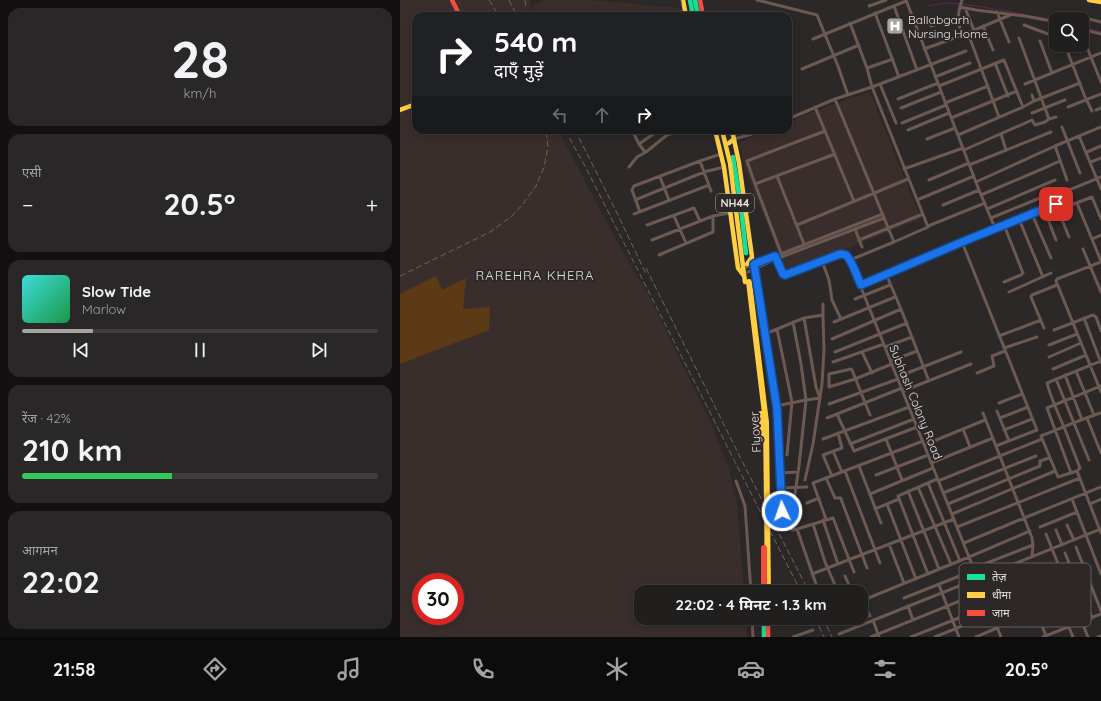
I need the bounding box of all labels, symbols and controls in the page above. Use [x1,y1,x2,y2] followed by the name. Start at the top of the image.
[908,12,988,41] place label: Ballabgarh Nursing Home
[1049,12,1089,52] map controls
[1049,12,1089,52] button: search
[885,16,905,36] hospital icon: Ballabgarh Nursing Home
[494,24,577,59] text: 540 m
[171,26,229,91] text: 28
[428,28,480,80] icon: right
[494,59,543,82] text: दाएँ मुड़ें
[184,85,216,101] text: km/h
[549,104,571,126] icon: left
[591,104,613,126] icon: ahead
[633,104,655,126] icon: right
[22,164,41,180] text: एसी
[164,185,236,223] text: 20.5°
[1039,187,1073,221] pin
[22,191,33,219] text: −
[366,191,378,219] text: +
[1045,193,1067,215] icon: arrive
[716,194,754,212] road number: NH44
[476,267,594,283] district label: RAREHRA KHERA
[82,282,151,301] text: Slow Tide
[82,301,126,317] text: Marlow
[70,339,92,361] icon: previous
[189,339,211,361] icon: pause
[308,339,330,361] icon: next
[886,342,946,462] street label: Subhash Colony Road
[22,410,71,426] text: रेंज · 42%
[746,411,764,453] street label: Flyover
[22,431,122,469] text: 210 km
[761,490,803,532] position arrow
[22,542,58,558] text: आगमन
[22,563,100,601] text: 22:02
[959,563,1091,627] legend
[992,570,1007,584] text: तेज़
[412,573,464,625] speed limit sign: 30
[992,588,1011,602] text: धीमा
[675,595,827,614] text: 22:02 · 4 मिनट · 1.3 km
[992,606,1010,620] text: जाम
[201,655,229,683] icon: directions
[335,655,363,683] icon: music
[469,655,497,683] icon: phone
[603,655,631,683] icon: climate
[737,655,765,683] icon: car
[871,655,899,683] icon: filters
[53,658,95,681] text: 21:58
[1005,658,1048,681] text: 20.5°

